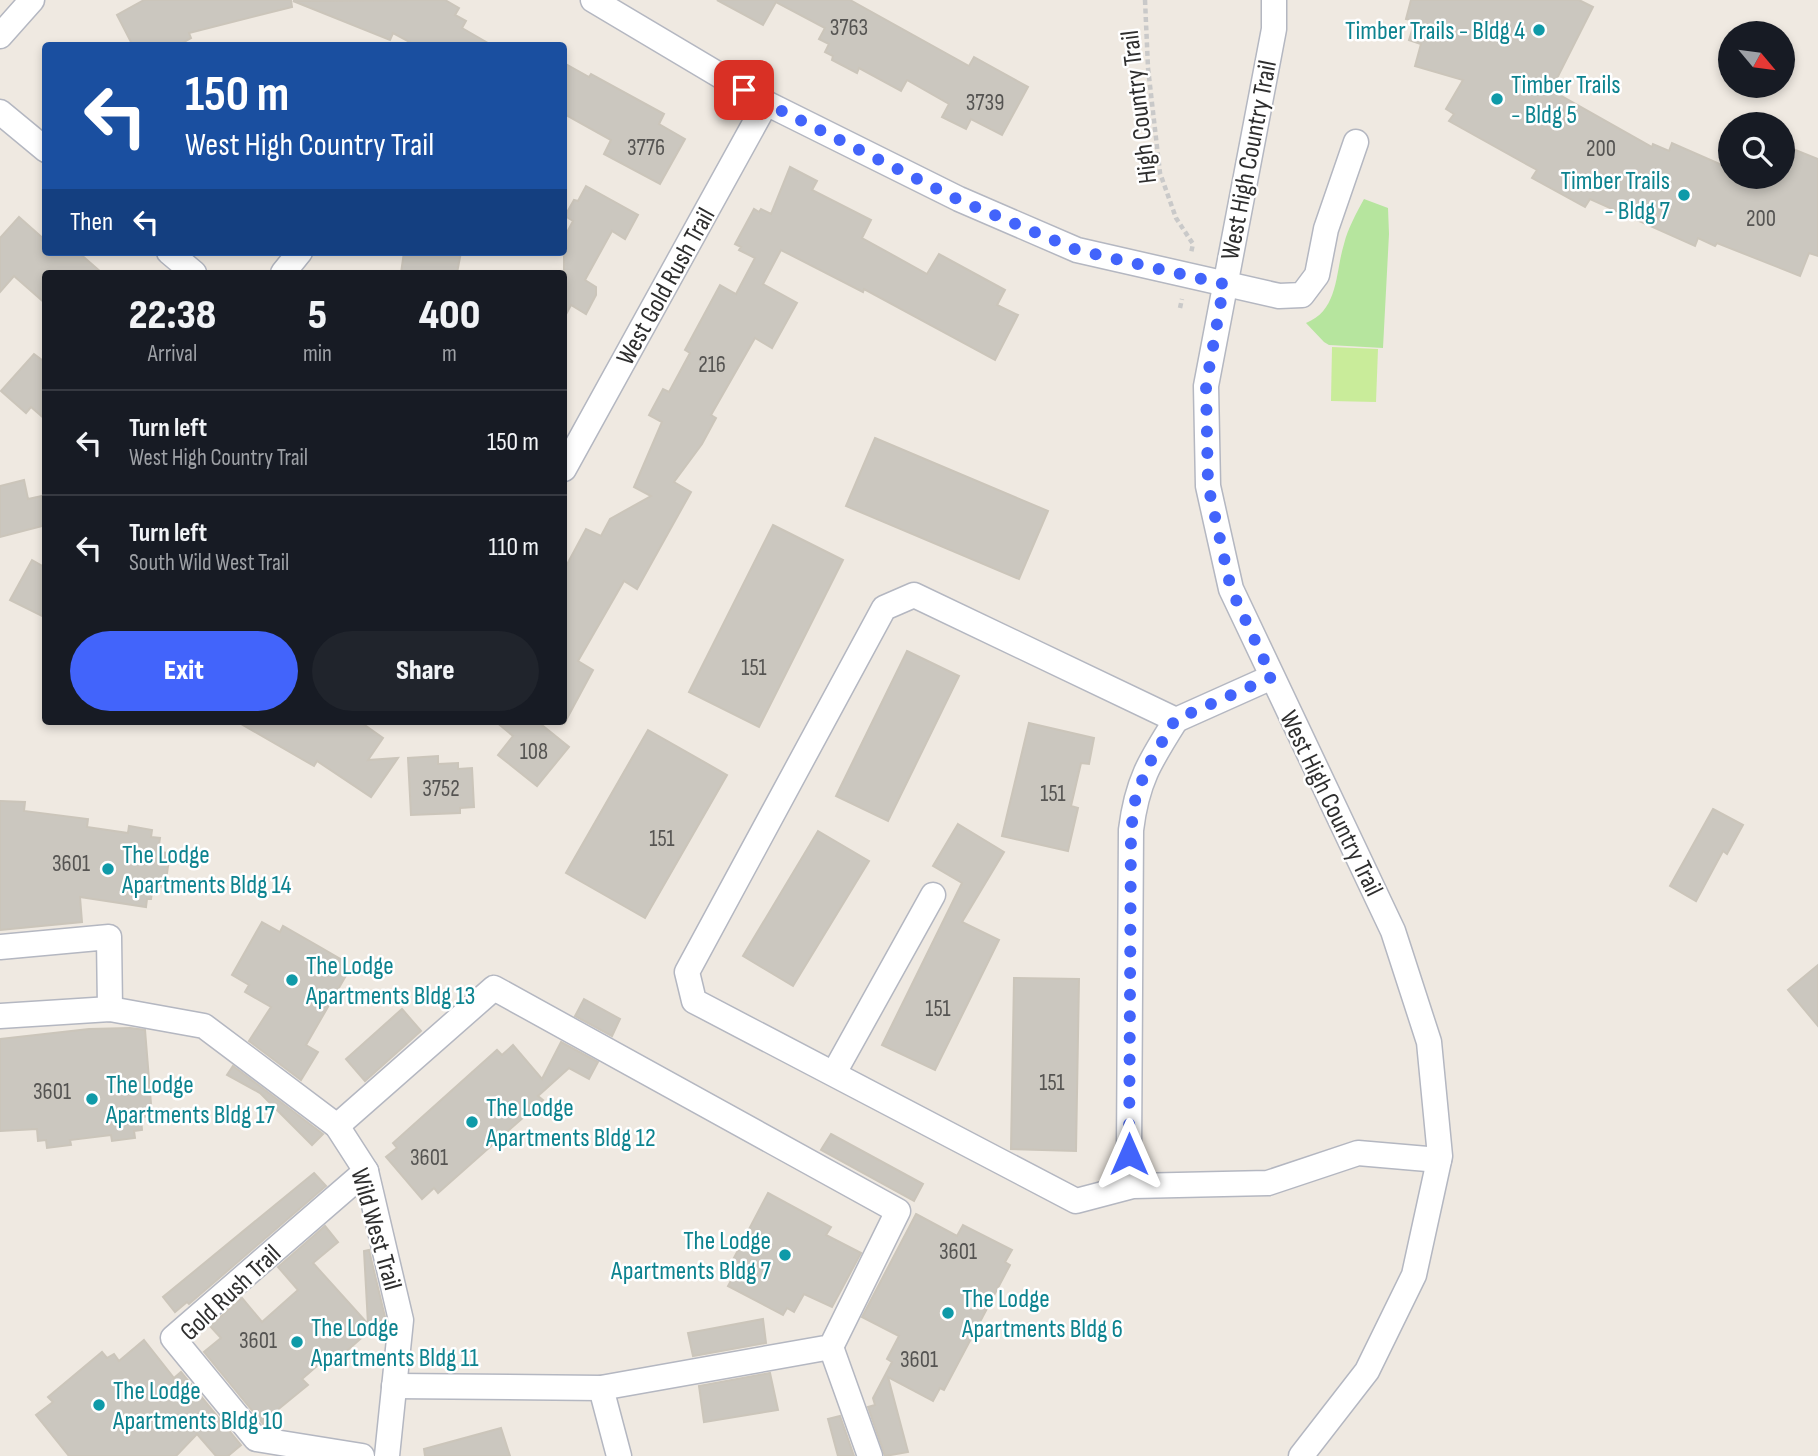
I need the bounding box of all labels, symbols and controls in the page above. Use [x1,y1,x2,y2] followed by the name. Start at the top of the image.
[830,14,868,42] house number: 3763
[1345,16,1525,47] place label: Timber Trails - Bldg 4
[1718,21,1796,98] north arrow
[1718,21,1795,189] map controls
[1531,22,1547,38] marker: Timber Trails - Bldg 4
[1115,28,1164,185] street label: High Country Trail
[1215,58,1284,263] street label: West High Country Trail
[714,60,774,120] pin
[185,66,289,125] text: 150 m
[70,70,161,161] icon: left
[1511,70,1621,131] place label: Timber Trails - Bldg 5
[725,71,763,109] icon: arrive
[966,89,1004,117] house number: 3739
[1489,91,1505,107] marker: Timber Trails - Bldg 5
[1718,112,1795,189] button: search
[185,126,434,165] text: West High Country Trail
[627,134,665,162] house number: 3776
[1586,135,1616,163] house number: 200
[1560,166,1671,227] place label: Timber Trails - Bldg 7
[1676,187,1692,203] marker: Timber Trails - Bldg 7
[127,203,165,241] icon: left
[610,203,722,371] street label: West Gold Rush Trail
[1746,205,1776,233] house number: 200
[70,207,113,238] text: Then
[129,290,216,341] text: 22:38
[308,290,327,341] text: 5
[419,290,480,341] text: 400
[148,340,197,368] text: Arrival
[303,340,332,368] text: min
[442,340,457,368] text: m
[698,351,726,379] house number: 216
[129,413,207,444] text: Turn left
[70,424,108,462] icon: left
[487,427,539,458] text: 150 m
[129,444,308,472] text: West High Country Trail
[129,518,207,549] text: Turn left
[70,529,108,567] icon: left
[488,532,539,563] text: 110 m
[129,549,289,577] text: South Wild West Trail
[70,631,298,711] button: Exit
[312,631,539,711] button: Share
[741,654,767,682] house number: 151
[1272,706,1389,901] street label: West High Country Trail
[520,738,548,766] house number: 108
[422,775,460,803] house number: 3752
[1040,780,1066,808] house number: 151
[649,825,675,853] house number: 151
[121,840,292,901] place label: The Lodge Apartments Bldg 14
[52,850,90,878] house number: 3601
[100,861,116,877] marker: The Lodge Apartments Bldg 14
[305,951,476,1012] place label: The Lodge Apartments Bldg 13
[284,972,300,988] marker: The Lodge Apartments Bldg 13
[925,995,951,1023] house number: 151
[1039,1069,1065,1097] house number: 151
[105,1070,276,1131] place label: The Lodge Apartments Bldg 17
[33,1078,71,1106] house number: 3601
[84,1091,100,1107] marker: The Lodge Apartments Bldg 17
[485,1093,656,1154] place label: The Lodge Apartments Bldg 12
[464,1114,480,1130] marker: The Lodge Apartments Bldg 12
[1092,1117,1166,1191] position arrow
[410,1144,448,1172] house number: 3601
[343,1165,408,1294] street label: Wild West Trail
[610,1226,772,1287] place label: The Lodge Apartments Bldg 7
[939,1238,977,1266] house number: 3601
[174,1239,288,1348] street label: Gold Rush Trail
[777,1247,793,1263] marker: The Lodge Apartments Bldg 7
[961,1284,1123,1345] place label: The Lodge Apartments Bldg 6
[940,1305,956,1321] marker: The Lodge Apartments Bldg 6
[310,1313,479,1374] place label: The Lodge Apartments Bldg 11
[239,1327,277,1355] house number: 3601
[289,1334,305,1350] marker: The Lodge Apartments Bldg 11
[900,1346,938,1374] house number: 3601
[112,1376,283,1437] place label: The Lodge Apartments Bldg 10
[91,1397,107,1413] marker: The Lodge Apartments Bldg 10

